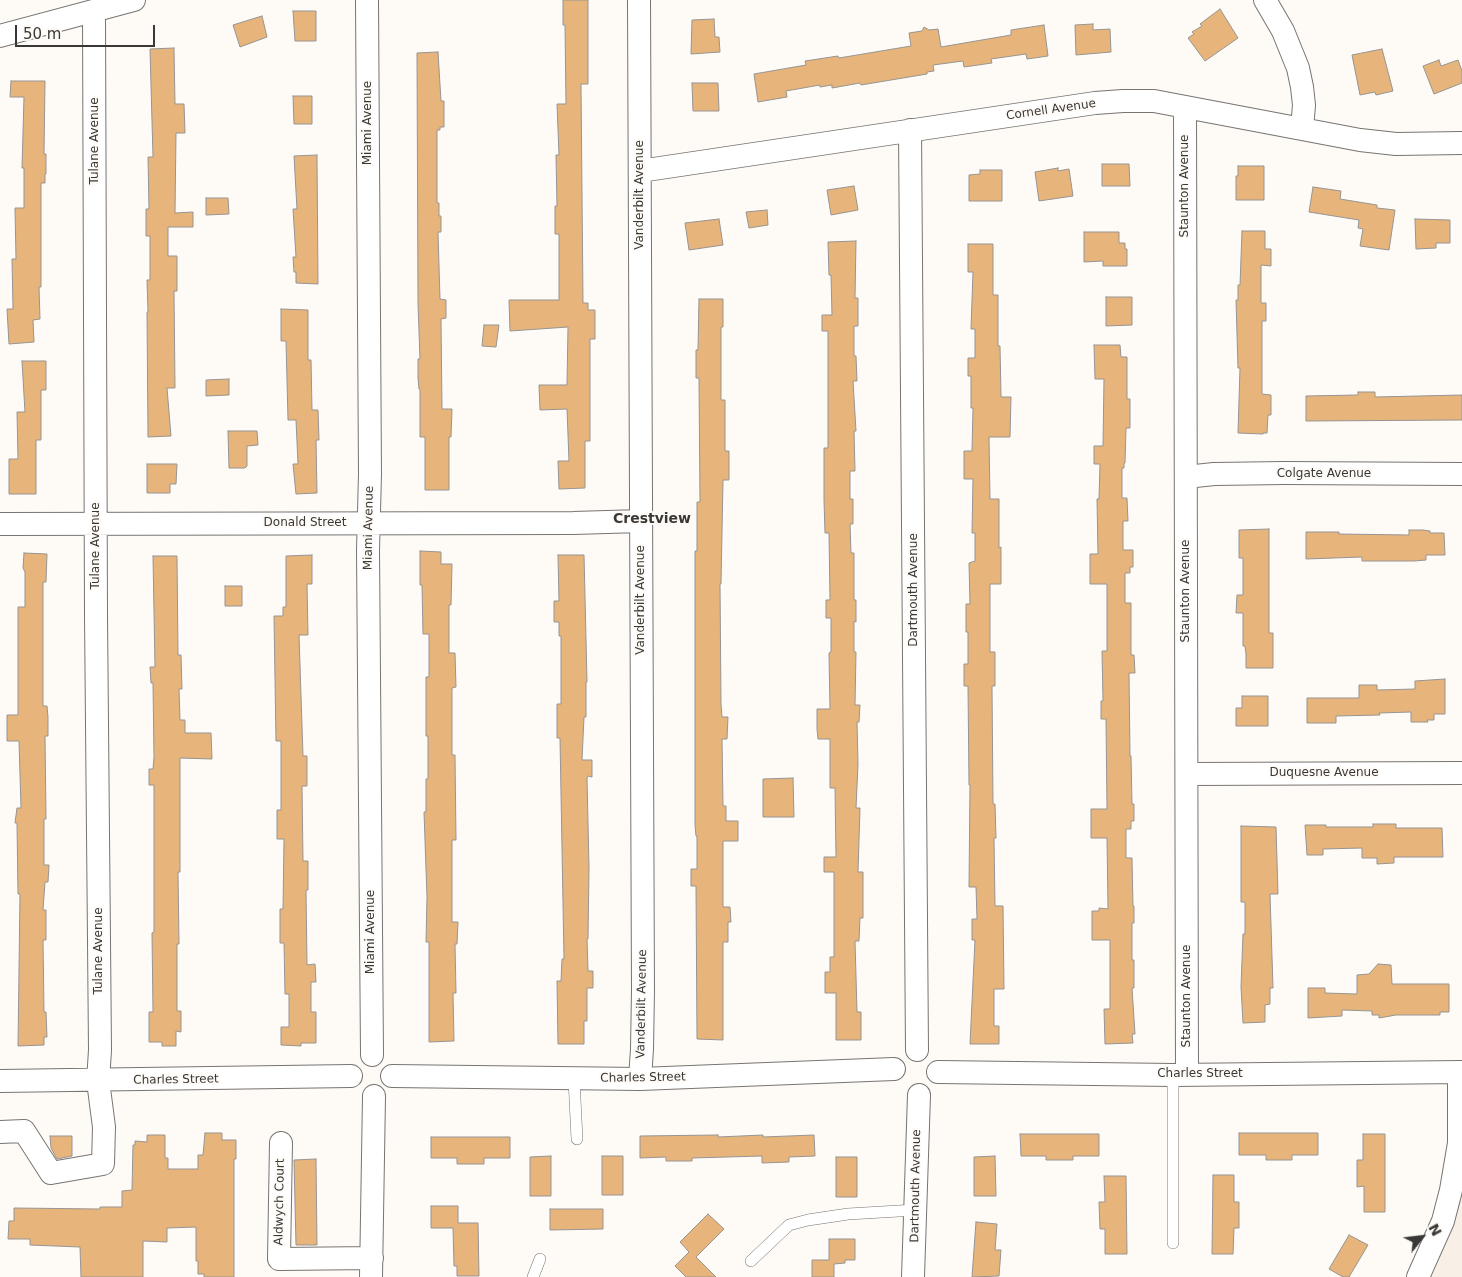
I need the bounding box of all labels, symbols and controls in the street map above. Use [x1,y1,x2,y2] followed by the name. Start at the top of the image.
[18,15,158,47] scale bar
[23,25,61,43] text: 50 m
[361,81,375,165] street label: Miami Avenue
[88,97,102,185] street label: Tulane Avenue
[1005,97,1097,123] street label: Cornell Avenue
[1178,135,1192,237] street label: Staunton Avenue
[633,140,647,250] street label: Vanderbilt Avenue
[1277,467,1371,481] street label: Colgate Avenue
[361,486,377,570] street label: Miami Avenue
[89,502,103,590] street label: Tulane Avenue
[613,511,691,527] district label: Crestview
[264,516,346,530] street label: Donald Street
[907,533,921,647] street label: Dartmouth Avenue
[1179,540,1193,642] street label: Staunton Avenue
[634,545,648,655] street label: Vanderbilt Avenue
[1269,766,1379,780] street label: Duquesne Avenue
[364,890,378,974] street label: Miami Avenue
[92,907,106,995] street label: Tulane Avenue
[1180,945,1194,1047] street label: Staunton Avenue
[634,949,650,1059] street label: Vanderbilt Avenue
[1157,1067,1243,1081] street label: Charles Street
[600,1070,686,1086] street label: Charles Street
[133,1072,219,1088] street label: Charles Street
[908,1129,924,1243] street label: Dartmouth Avenue
[272,1158,288,1246] street label: Aldwych Court
[1397,1212,1447,1262] north arrow
[1425,1221,1445,1239] text: N

